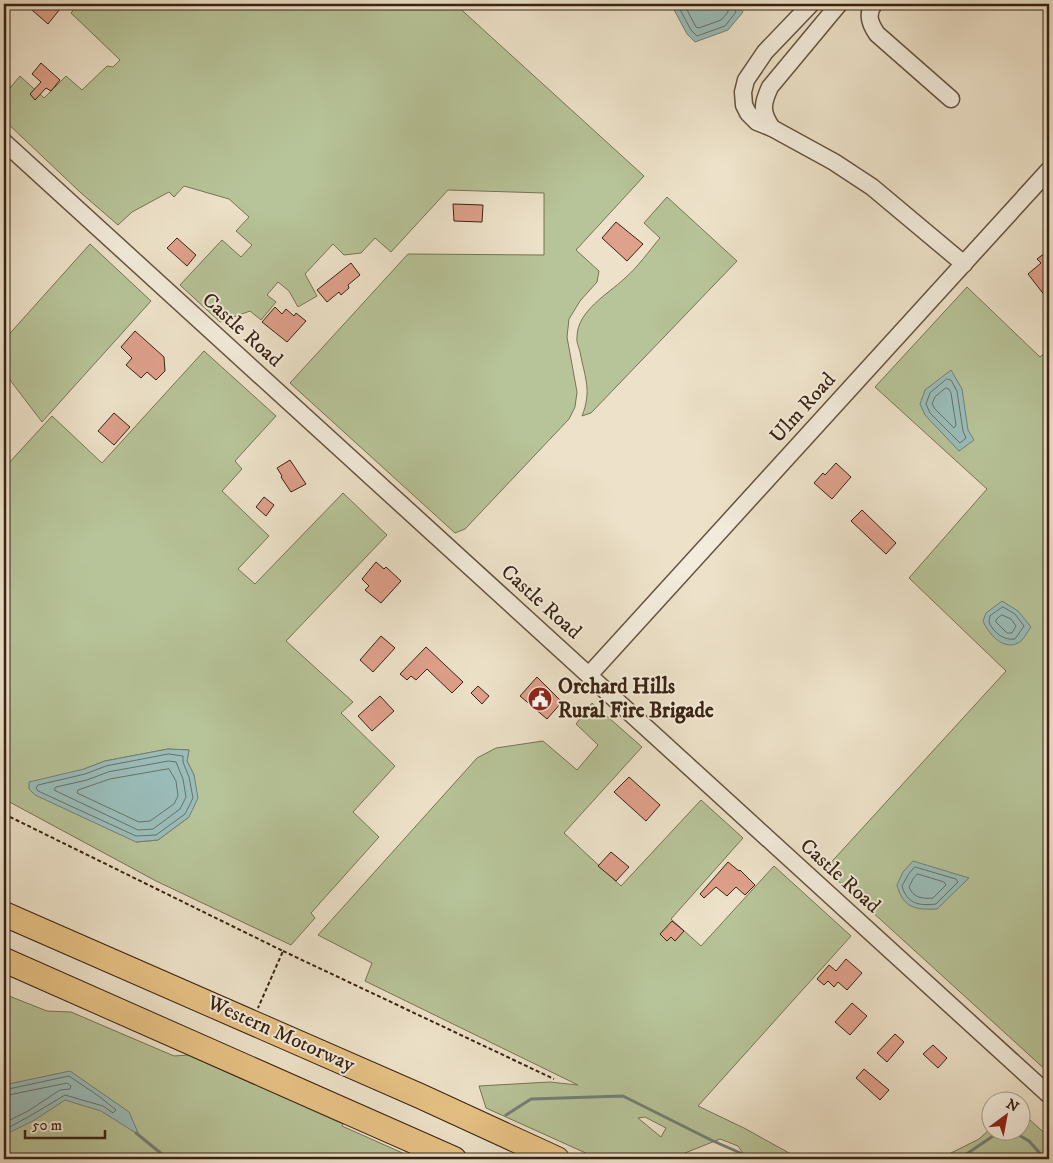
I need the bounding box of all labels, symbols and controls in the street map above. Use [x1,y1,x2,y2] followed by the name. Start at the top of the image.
[196,287,288,373] street label: Castle Road
[764,367,842,449] street label: Ulm Road
[495,559,587,645] street label: Castle Road
[558,674,714,724] place label: Orchard Hills Rural Fire Brigade
[527,686,553,712] public building icon: Orchard Hills Rural Fire Brigade
[794,833,886,919] street label: Castle Road
[202,989,360,1079] street label: Western Motorway
[980,1090,1030,1140] north arrow
[1003,1095,1022,1117] text: N
[25,1108,105,1140] scale bar
[32,1116,62,1135] text: 50 m

